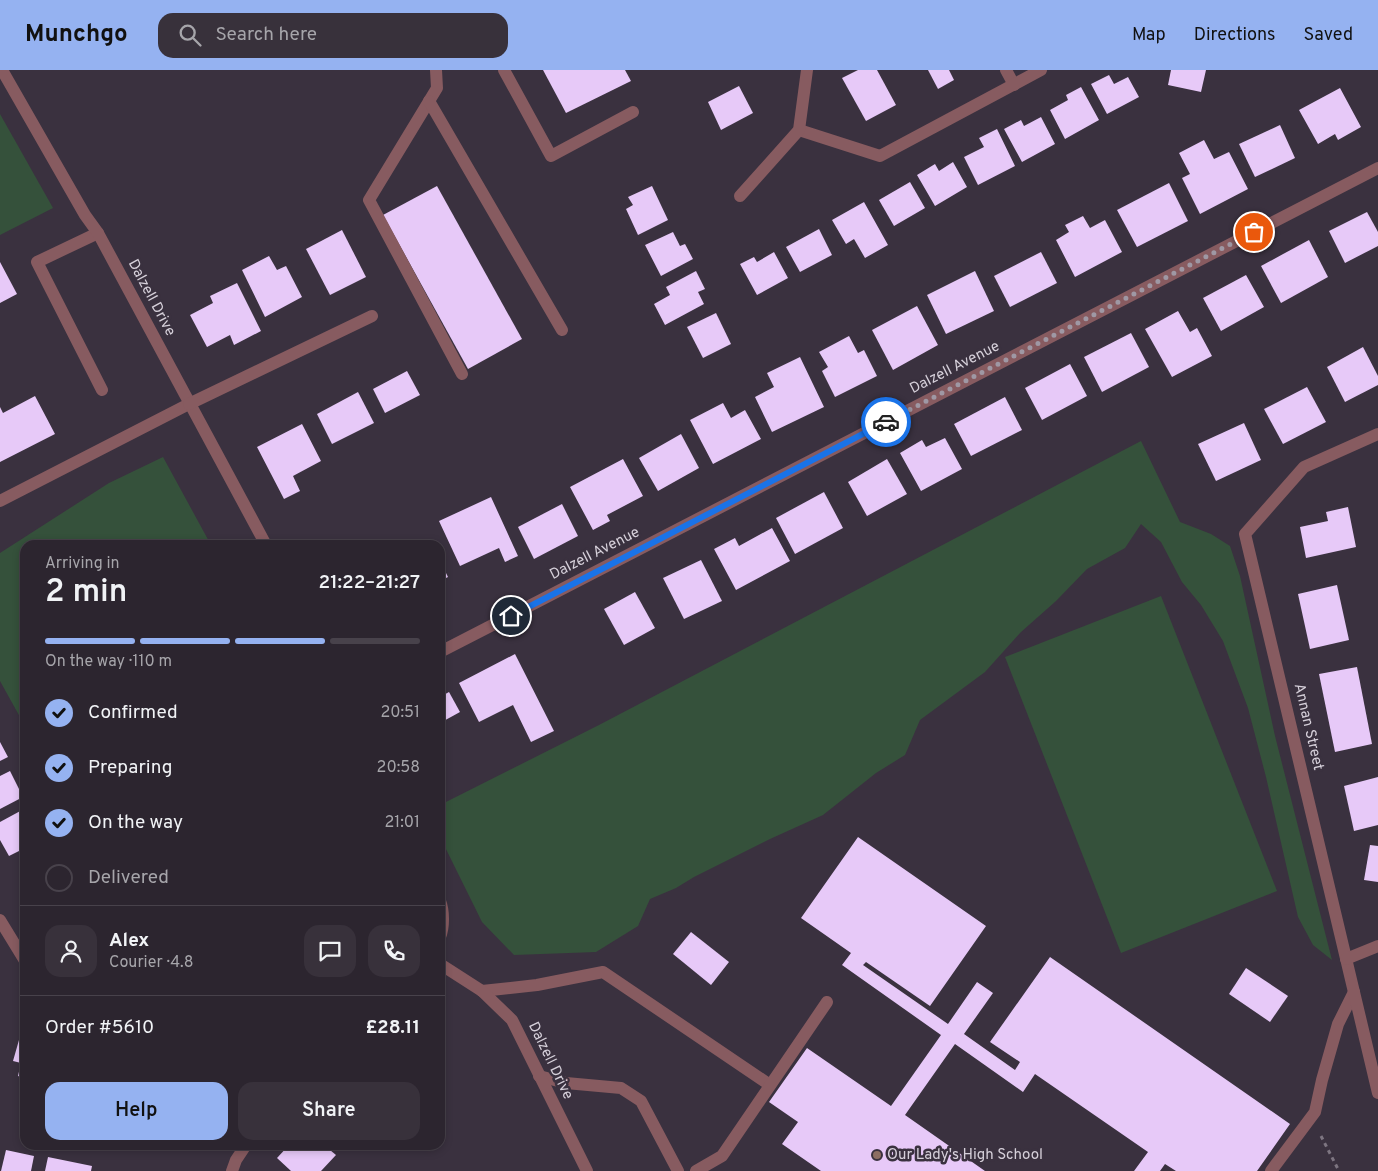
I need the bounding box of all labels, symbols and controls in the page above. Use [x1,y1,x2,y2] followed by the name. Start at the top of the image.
[158,13,508,58] search box
[25,20,128,50] text: Munchgo
[176,21,204,49] icon: search
[216,23,317,47] text: Search here
[1132,24,1166,47] text: Map
[1194,24,1276,47] text: Directions
[1304,24,1353,47] text: Saved
[1233,211,1275,253] pin
[1240,218,1268,246] icon: bag
[123,256,179,340] street label: Dalzell Drive
[907,337,1003,399] street label: Dalzell Avenue
[861,397,911,447] courier
[872,408,900,436] icon: car
[547,523,643,585] street label: Dalzell Avenue
[45,554,120,574] text: Arriving in
[319,571,420,595] text: 21:22–21:27
[45,573,127,613] text: 2 min
[490,595,532,637] pin
[497,602,525,630] icon: home
[45,652,172,672] text: On the way · 110 m
[1289,682,1327,772] street label: Annan Street
[45,699,73,727] icon: check
[88,701,178,725] text: Confirmed
[380,703,420,723] text: 20:51
[45,754,73,782] icon: check
[88,756,172,780] text: Preparing
[377,758,420,778] text: 20:58
[45,809,73,837] icon: check
[88,811,183,835] text: On the way
[384,813,420,833] text: 21:01
[88,866,169,890] text: Delivered
[45,925,97,977] button: person
[304,925,356,977] button: chat
[368,925,420,977] button: phone
[109,929,149,953] text: Alex
[109,953,193,973] text: Courier · 4.8
[45,1016,154,1040] text: Order #5610
[366,1016,420,1040] text: £28.11
[523,1019,577,1103] street label: Dalzell Drive
[45,1082,228,1140] button: Help
[238,1082,420,1140] button: Share
[887,1146,1043,1165] place label: Our Lady's High School
[871,1149,883,1161] marker: Our Lady's High School

